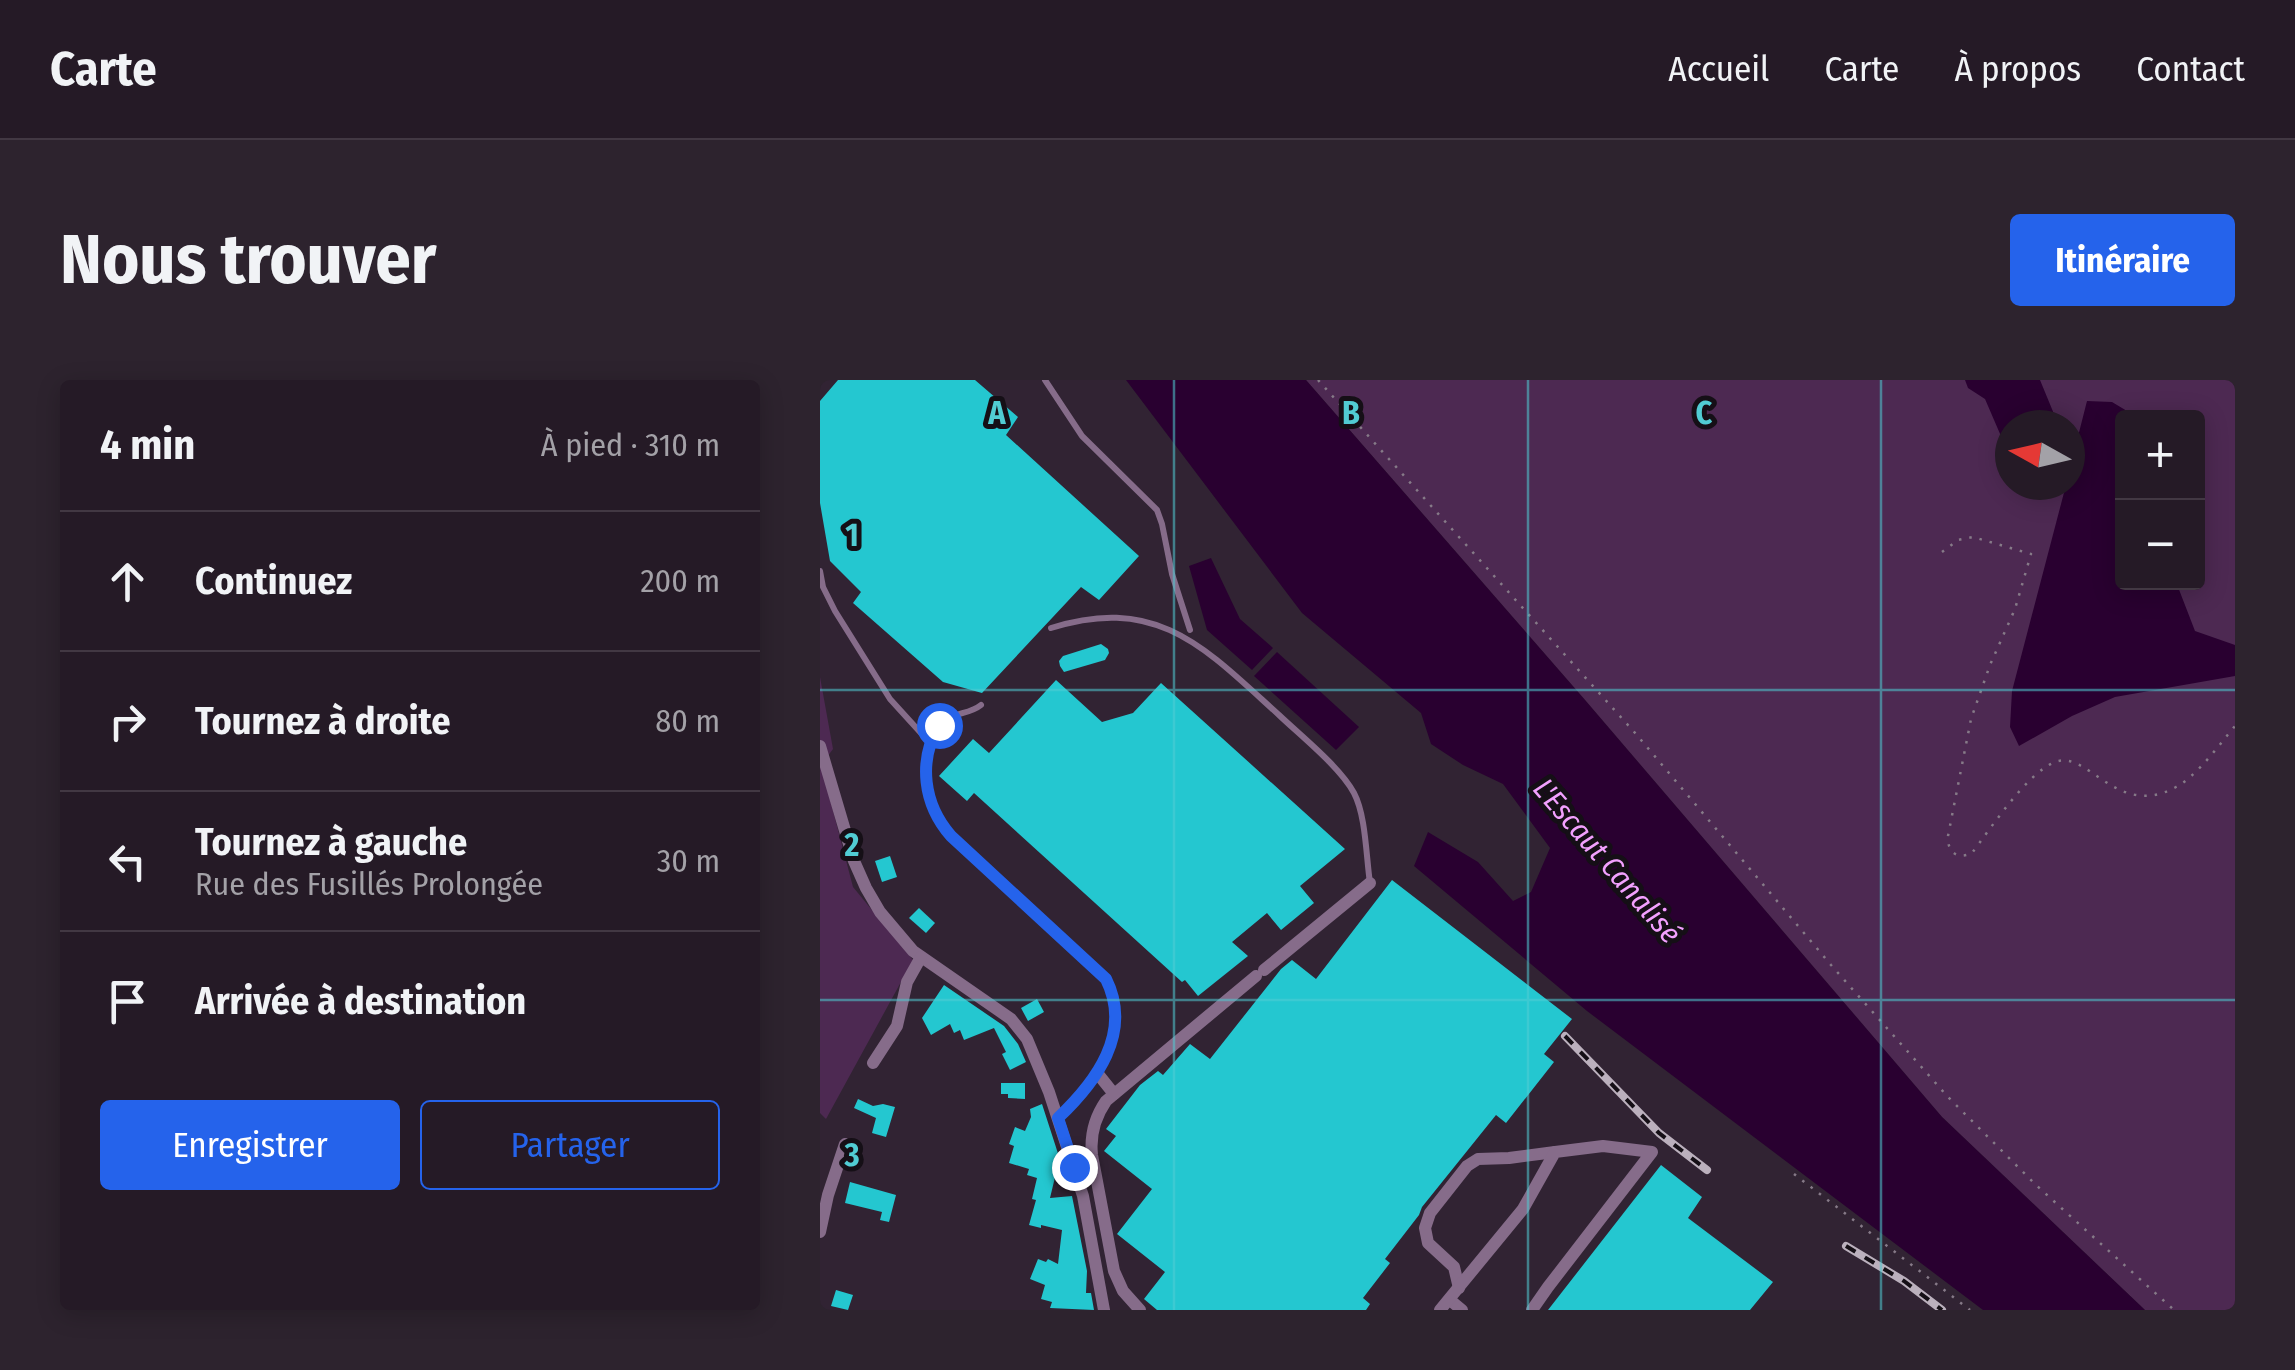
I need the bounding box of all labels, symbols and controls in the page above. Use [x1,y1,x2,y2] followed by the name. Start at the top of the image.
[50,40,156,98] text: Carte
[1668,48,1769,90] text: Accueil
[1824,48,1899,90] text: Carte
[1954,48,2081,90] text: À propos
[2136,48,2245,90] text: Contact
[2010,214,2235,306] button: Itinéraire
[60,218,436,302] text: Nous trouver
[987,394,1006,432] text: A
[1342,394,1360,432] text: B
[1696,394,1713,432] text: C
[1995,410,2085,500] north arrow
[2115,410,2205,590] map controls
[2115,410,2205,500] button: +
[100,420,195,470] text: 4 min
[541,426,720,464] text: À pied · 310 m
[2115,500,2205,590] button: −
[845,516,859,554] text: 1
[100,554,155,609] icon: ahead
[195,558,352,604] text: Continuez
[640,562,720,600] text: 200 m
[100,694,155,749] icon: right
[195,698,451,744] text: Tournez à droite
[655,702,720,740] text: 80 m
[917,703,963,749] route start
[1526,771,1688,951] water label: L'Escaut Canalisé
[195,819,467,865] text: Tournez à gauche
[844,826,860,864] text: 2
[100,834,155,889] icon: left
[657,842,720,880] text: 30 m
[195,865,543,903] text: Rue des Fusillés Prolongée
[100,974,155,1029] icon: arrive
[195,978,526,1024] text: Arrivée à destination
[100,1100,400,1190] button: Enregistrer
[420,1100,720,1190] button: Partager
[843,1136,860,1174] text: 3
[1052,1145,1098,1191] route end

